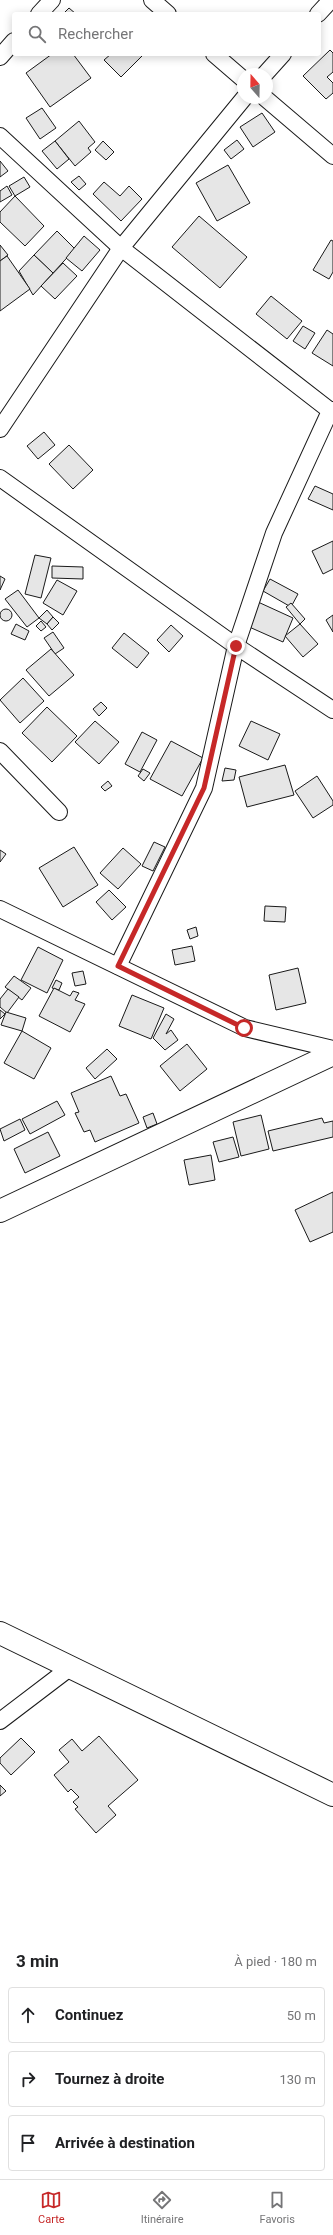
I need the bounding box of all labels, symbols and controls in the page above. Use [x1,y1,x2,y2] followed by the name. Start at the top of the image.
[12,12,321,56] search box
[26,23,48,45] icon: search
[58,25,133,43] text: Rechercher
[237,68,273,104] north arrow
[227,637,245,655] route end
[235,1019,253,1037] route start
[16,1951,59,1971] text: 3 min
[234,1954,317,1969] text: À pied · 180 m
[17,2004,39,2026] icon: ahead
[55,2006,123,2024] text: Continuez
[287,2008,316,2023] text: 50 m
[17,2068,39,2090] icon: right
[55,2070,164,2088] text: Tournez à droite
[279,2072,316,2087] text: 130 m
[17,2132,39,2154] icon: arrive
[55,2134,195,2152] text: Arrivée à destination
[38,2189,65,2226] tab: Carte
[141,2189,183,2226] tab: Itinéraire
[260,2189,295,2226] tab: Favoris

